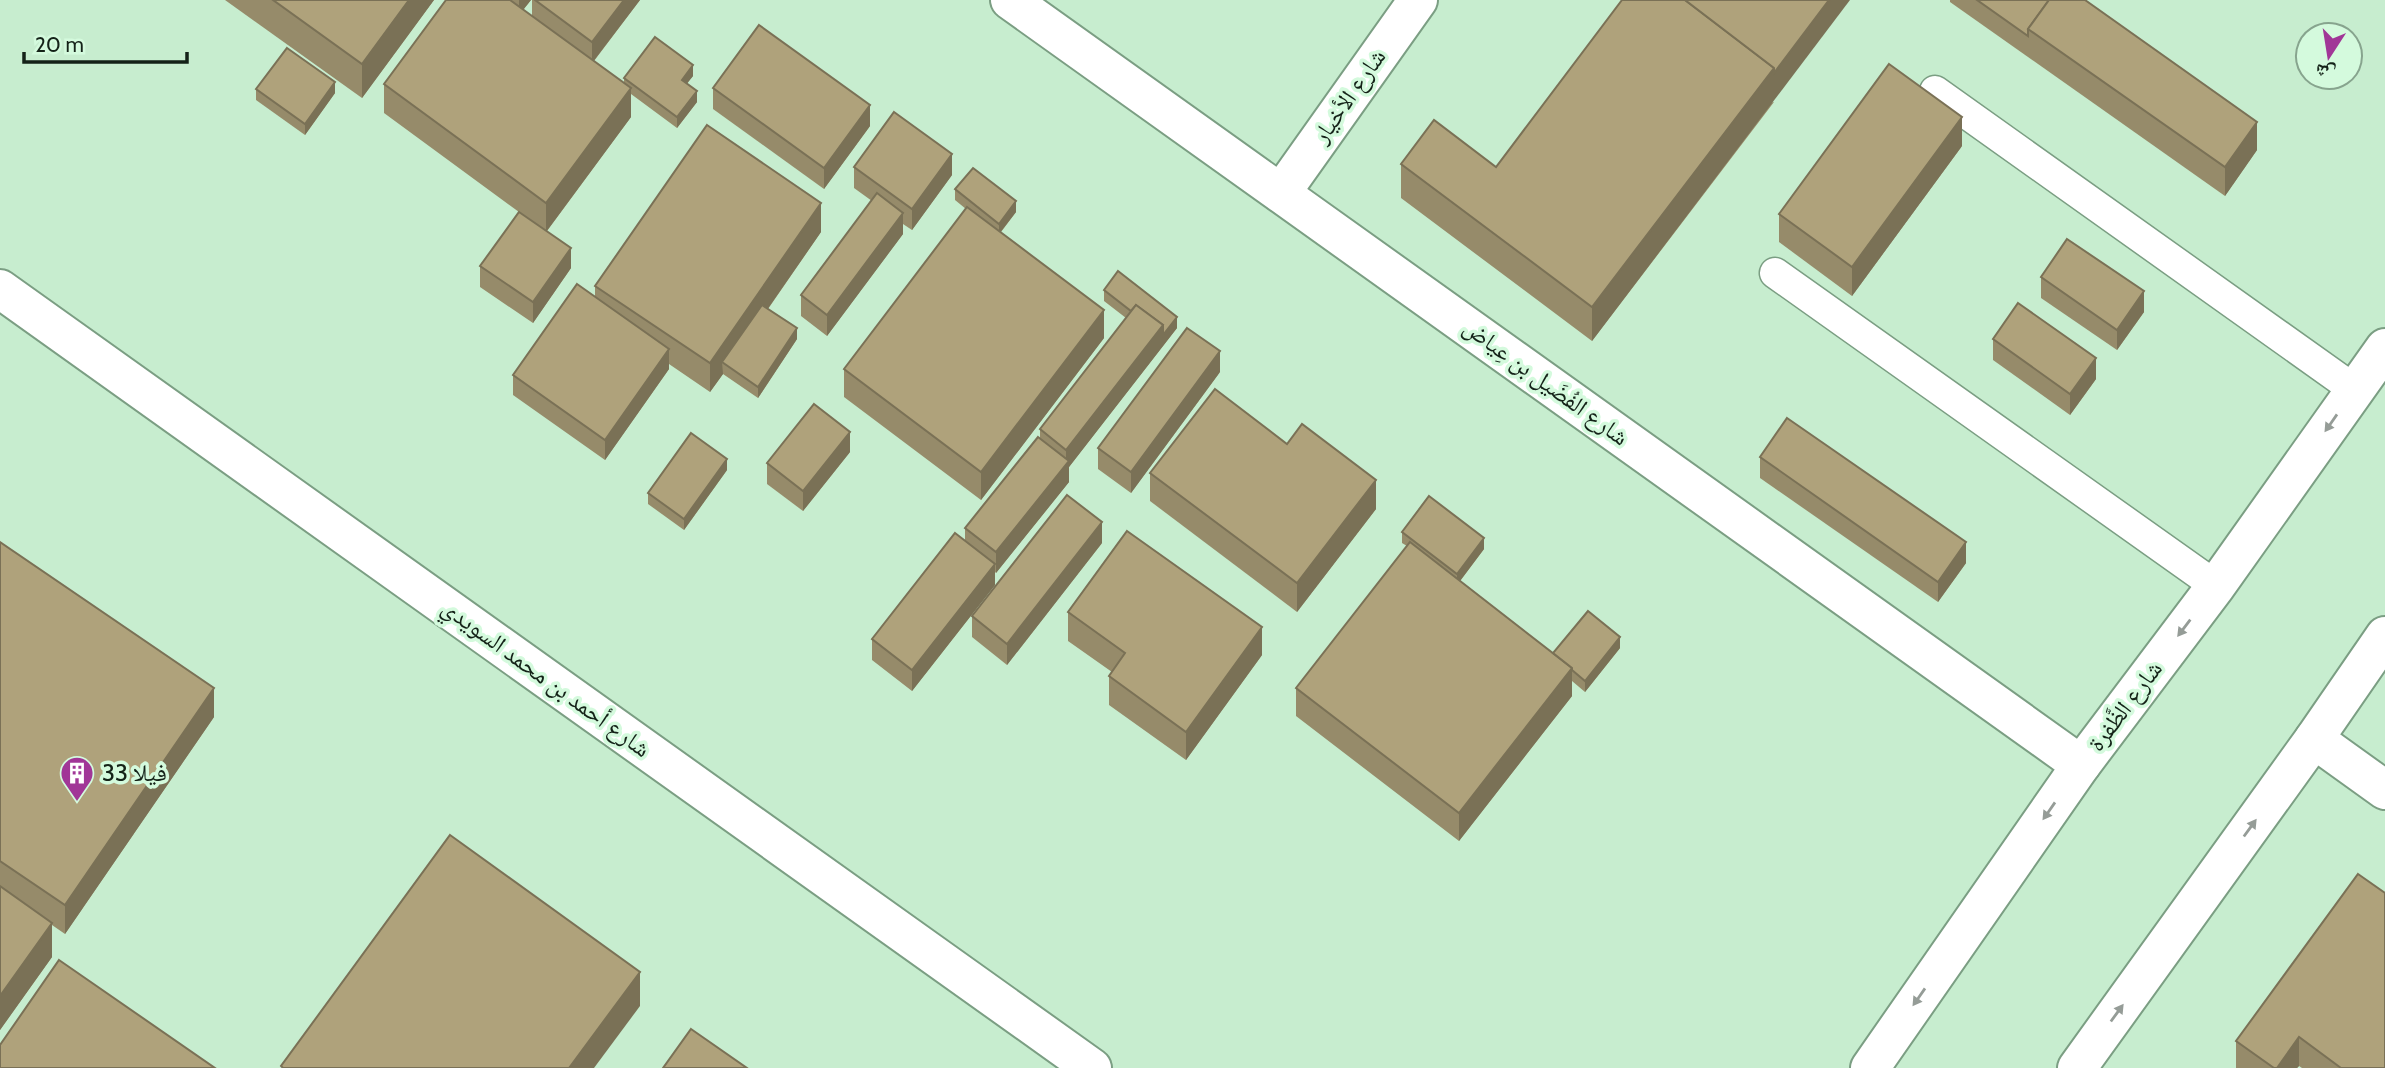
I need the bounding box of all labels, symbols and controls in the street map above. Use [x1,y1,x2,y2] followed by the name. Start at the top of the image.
[24,21,187,65] scale bar
[2294,21,2364,91] north arrow
[35,32,84,57] text: 20 m
[1305,43,1392,150] street label: شارع الأخيار
[2313,59,2338,85] text: ش
[1457,312,1635,452] street label: شارع الفُضَيل بن عِياض
[2325,414,2339,432] one-way arrow
[433,592,656,767] street label: شارع أحمد بن محمد السويدي
[2178,619,2192,637] one-way arrow
[2081,655,2169,757] street label: شارع الظَّفرة
[58,754,96,803] building icon: فيلا 33
[102,758,167,787] place label: فيلا 33
[2042,802,2056,820] one-way arrow
[2243,819,2257,837] one-way arrow
[1912,988,1926,1006] one-way arrow
[2110,1004,2124,1022] one-way arrow

